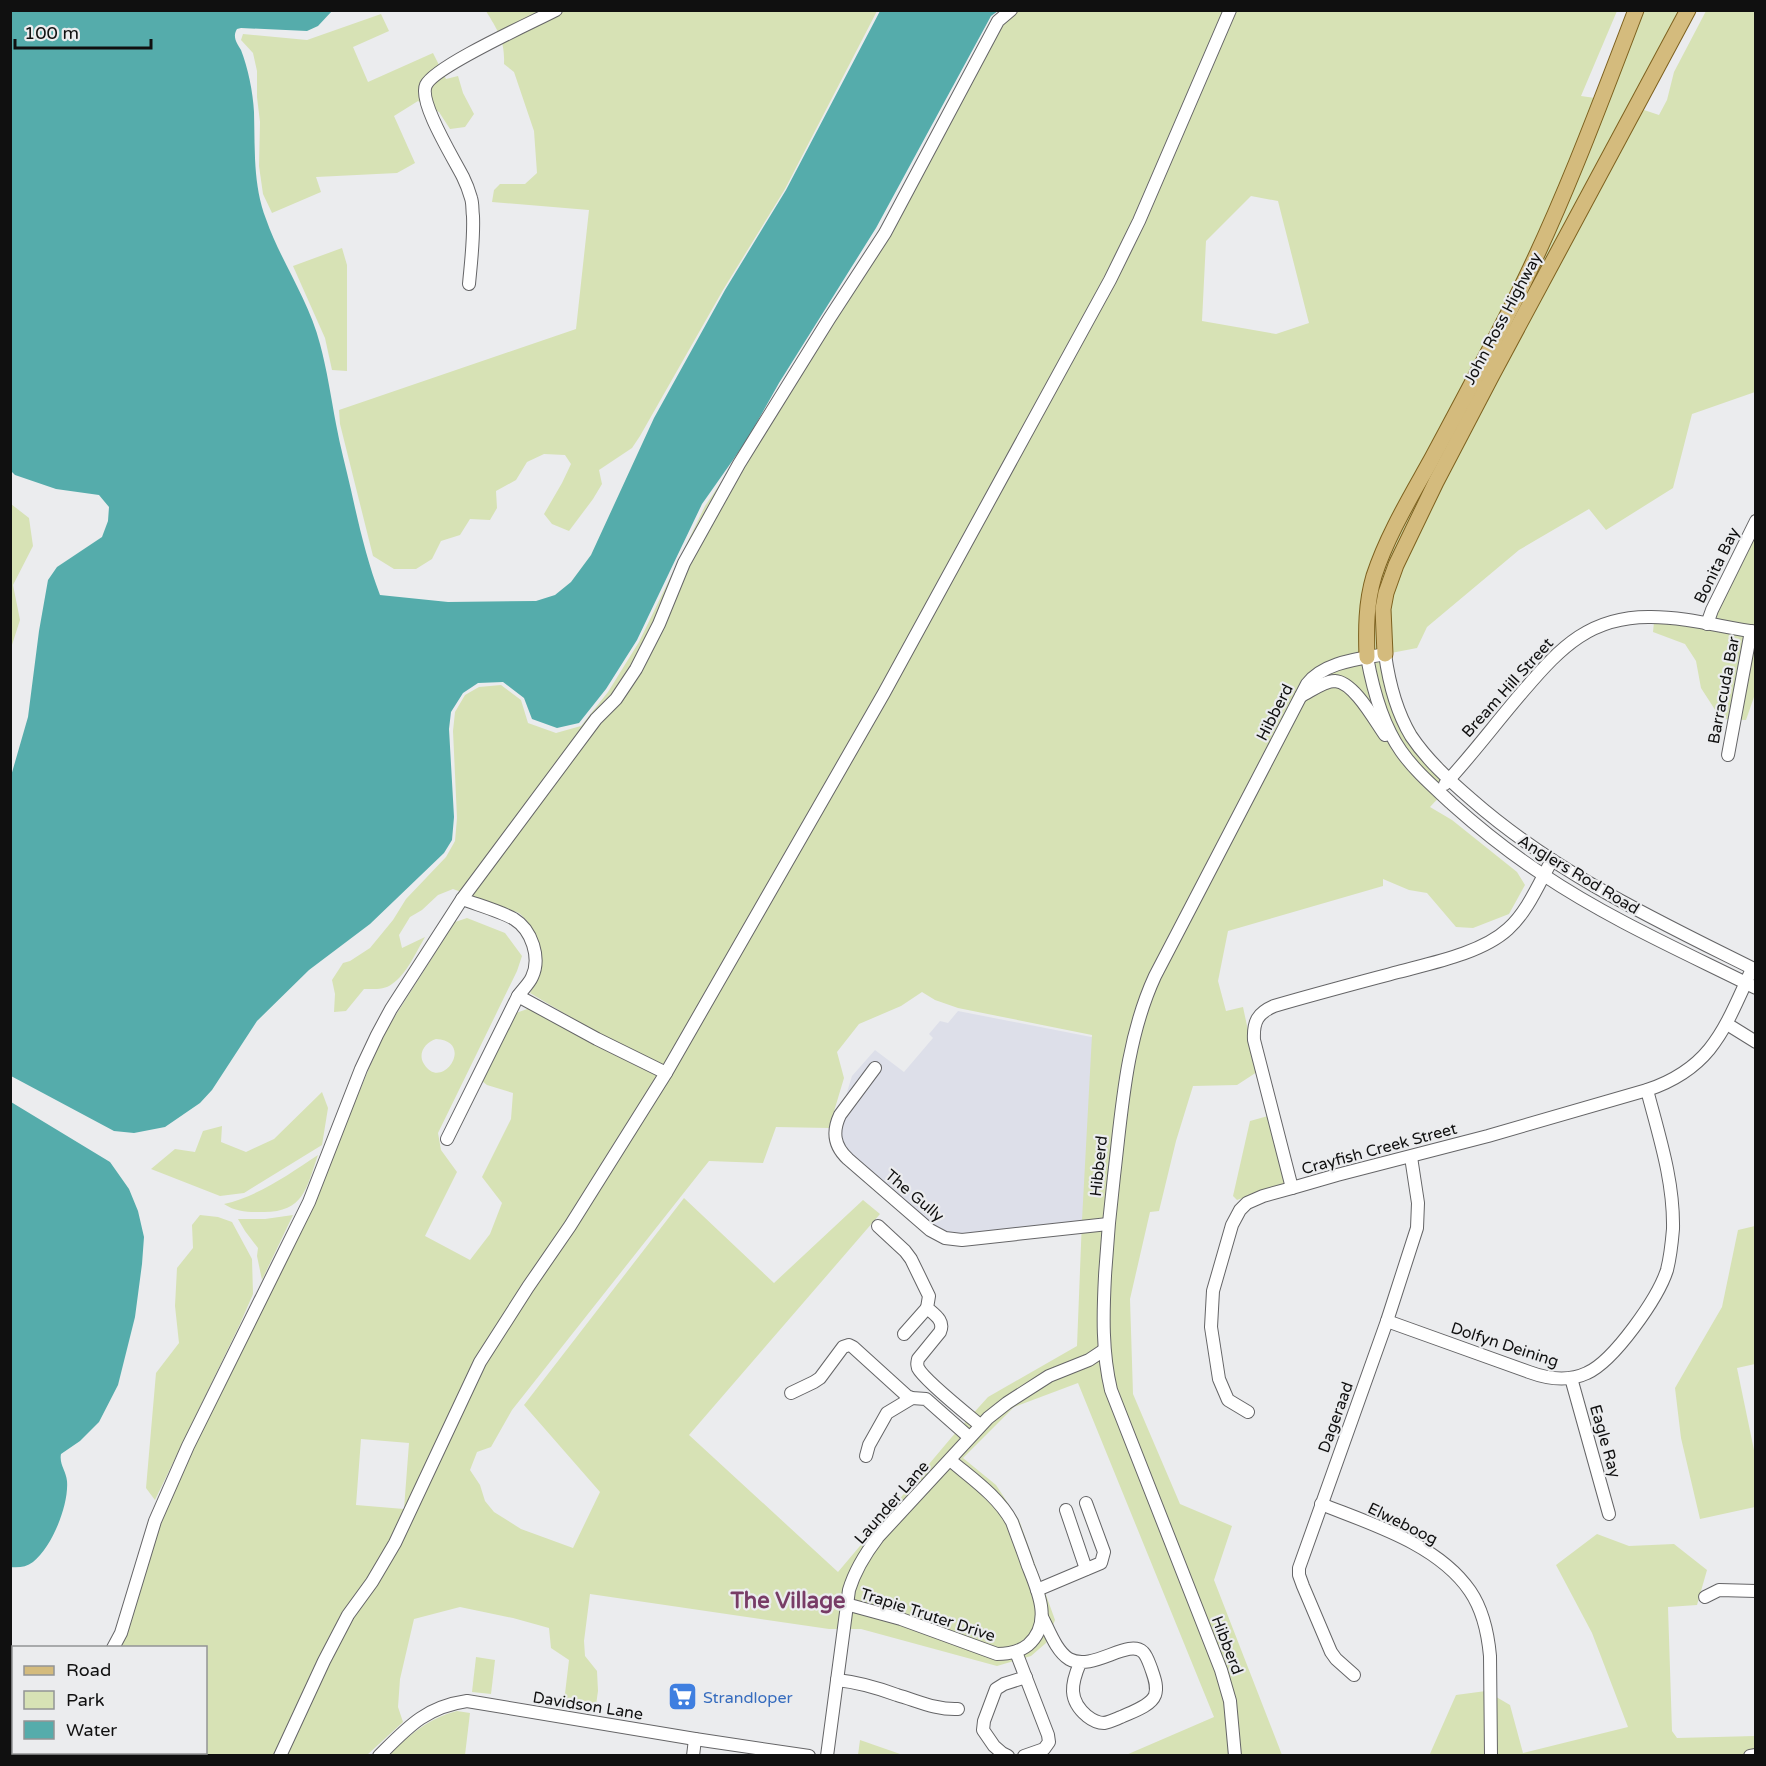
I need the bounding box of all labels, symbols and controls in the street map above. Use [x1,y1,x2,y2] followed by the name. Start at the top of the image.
[15,12,152,50] scale bar
[24,22,79,44] text: 100 m
[1460,248,1546,388] street label: John Ross Highway
[1690,524,1744,607] street label: Bonita Bay
[1458,634,1558,742] street label: Bream Hill Street
[1704,634,1744,746] street label: Barracuda Bar
[1252,681,1298,744] street label: Hibberd
[1514,831,1643,919] street label: Anglers Rod Road
[1299,1119,1459,1179] street label: Crayfish Creek Street
[1086,1135,1112,1198] street label: Hibberd
[881,1165,948,1227] street label: The Gully
[1448,1318,1561,1372] street label: Dolfyn Deining
[1314,1379,1358,1456] street label: Dageraad
[1585,1402,1625,1481] street label: Eagle Ray
[850,1457,933,1548] street label: Launder Lane
[1364,1498,1441,1549] street label: Elweboog
[858,1584,998,1646] street label: Trapie Truter Drive
[729,1588,846,1614] district label: The Village
[1207,1613,1247,1677] street label: Hibberd
[12,1646,207,1754] legend
[66,1659,111,1681] text: Road
[666,1681,698,1713] supermarket icon: Strandloper
[531,1687,645,1725] street label: Davidson Lane
[703,1688,793,1708] place label: Strandloper
[66,1689,105,1711] text: Park
[66,1719,117,1741] text: Water

